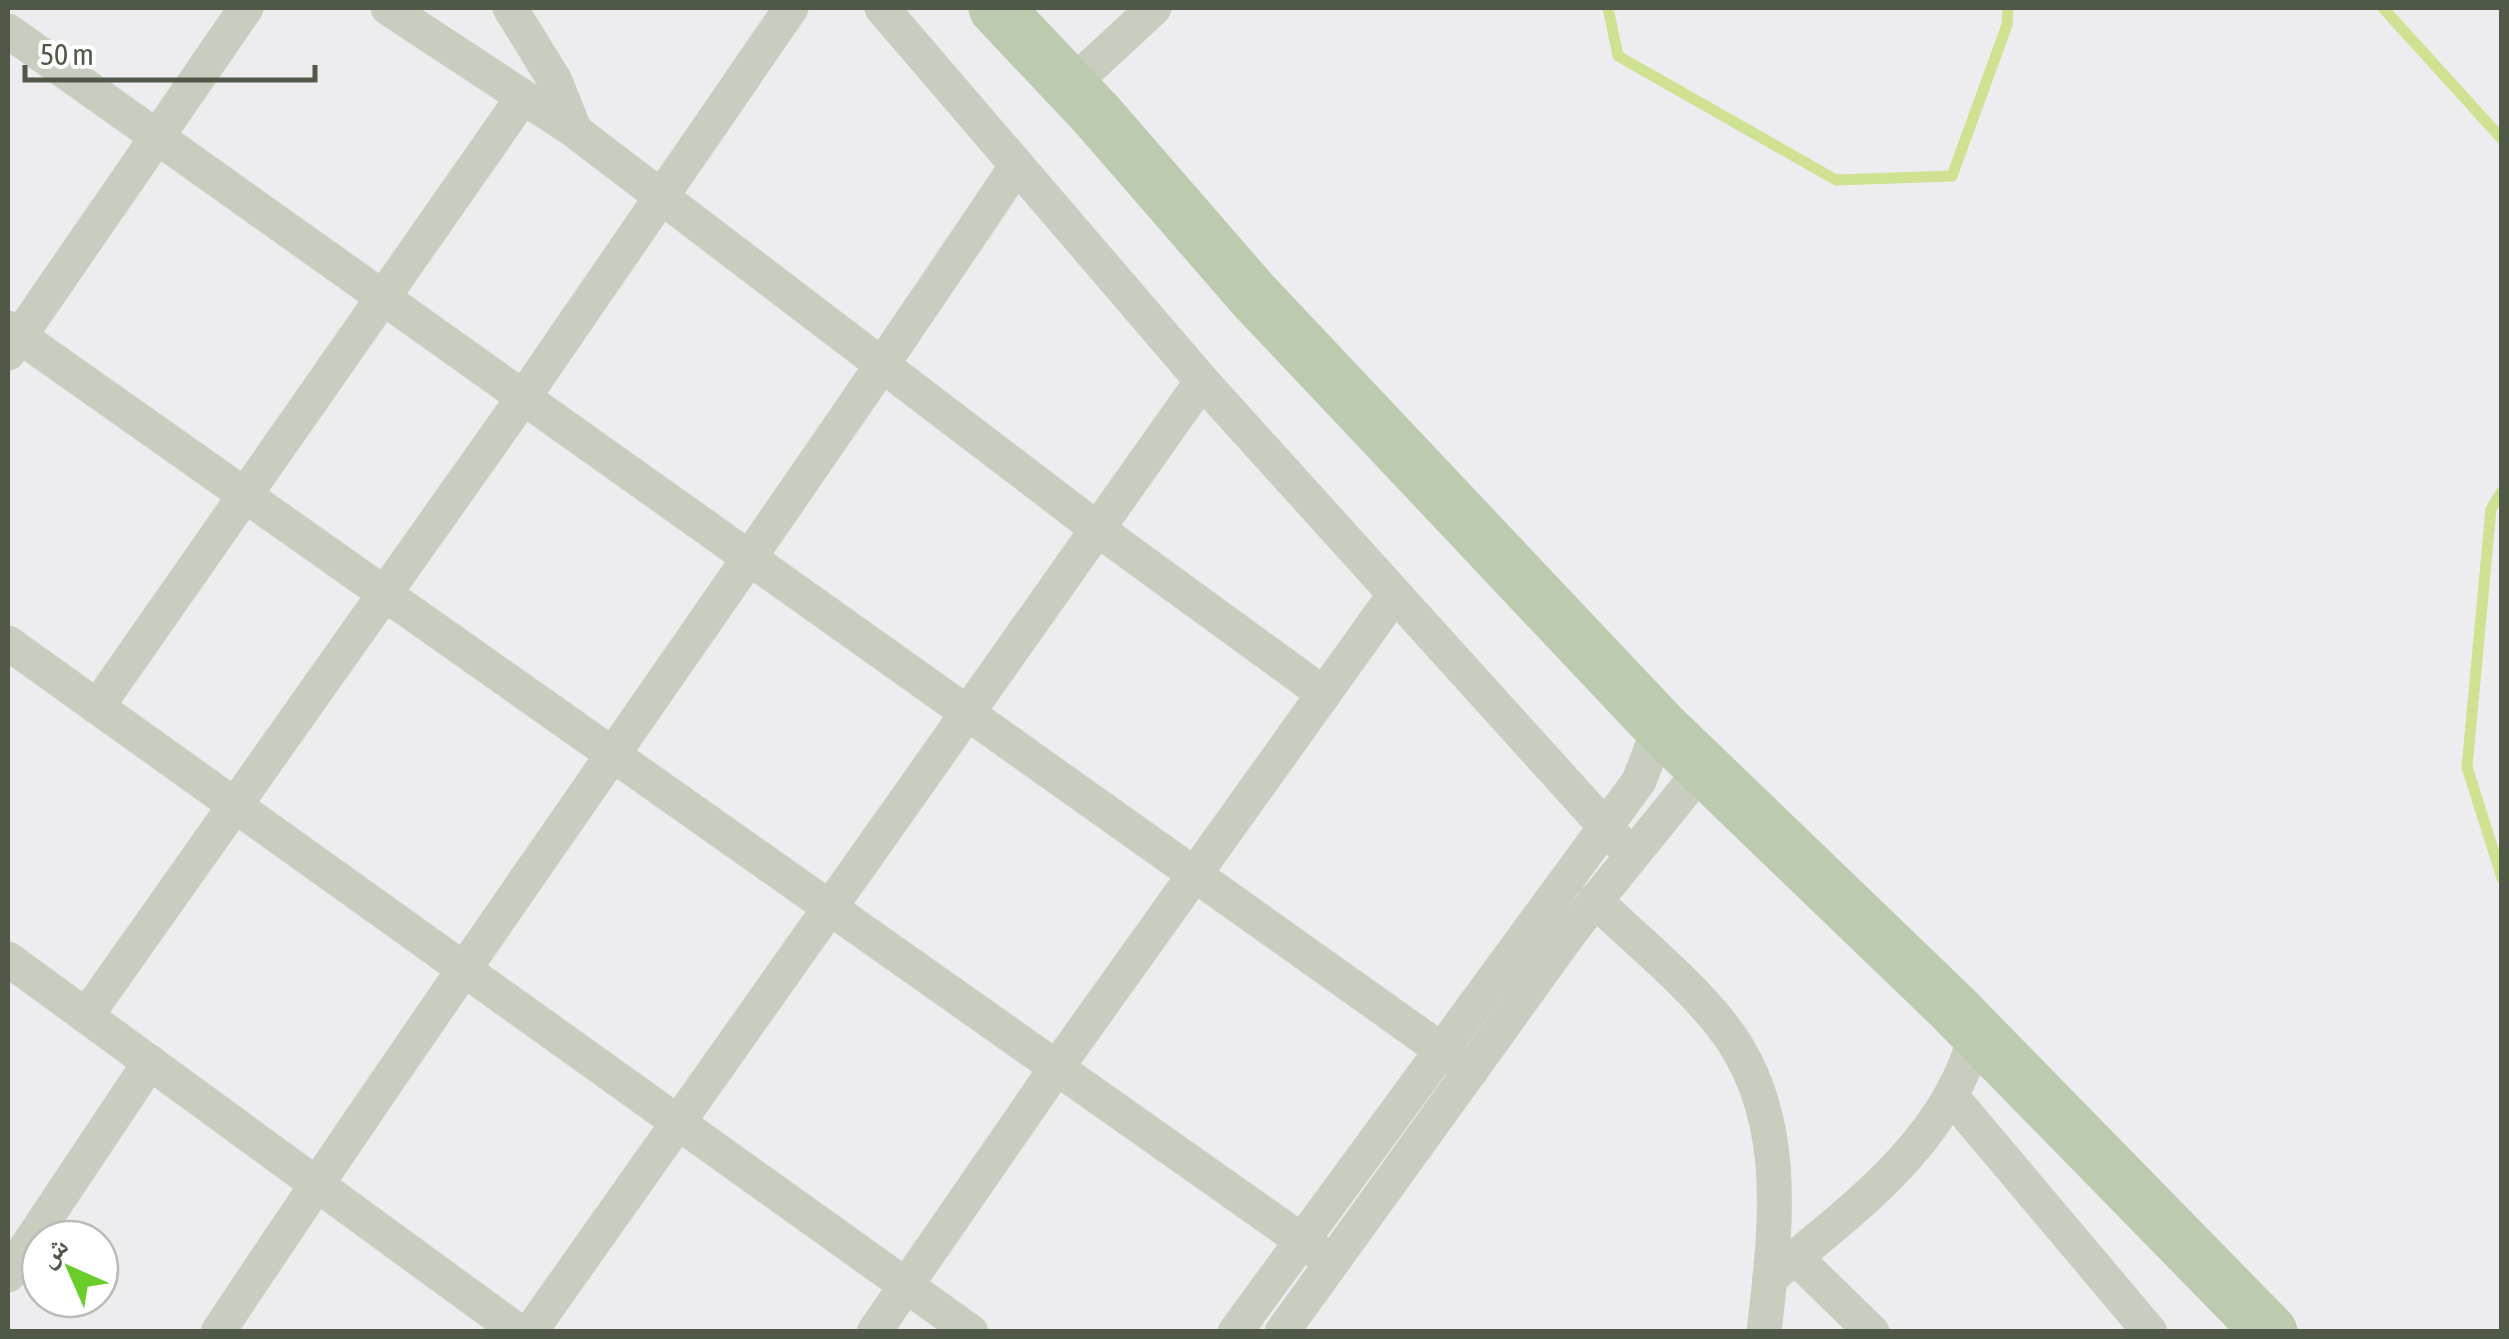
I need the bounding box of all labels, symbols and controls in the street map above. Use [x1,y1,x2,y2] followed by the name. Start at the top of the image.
[25,20,315,82] scale bar
[40,37,94,71] text: 50 m
[20,1219,120,1319] north arrow
[31,1230,75,1274] text: ش

